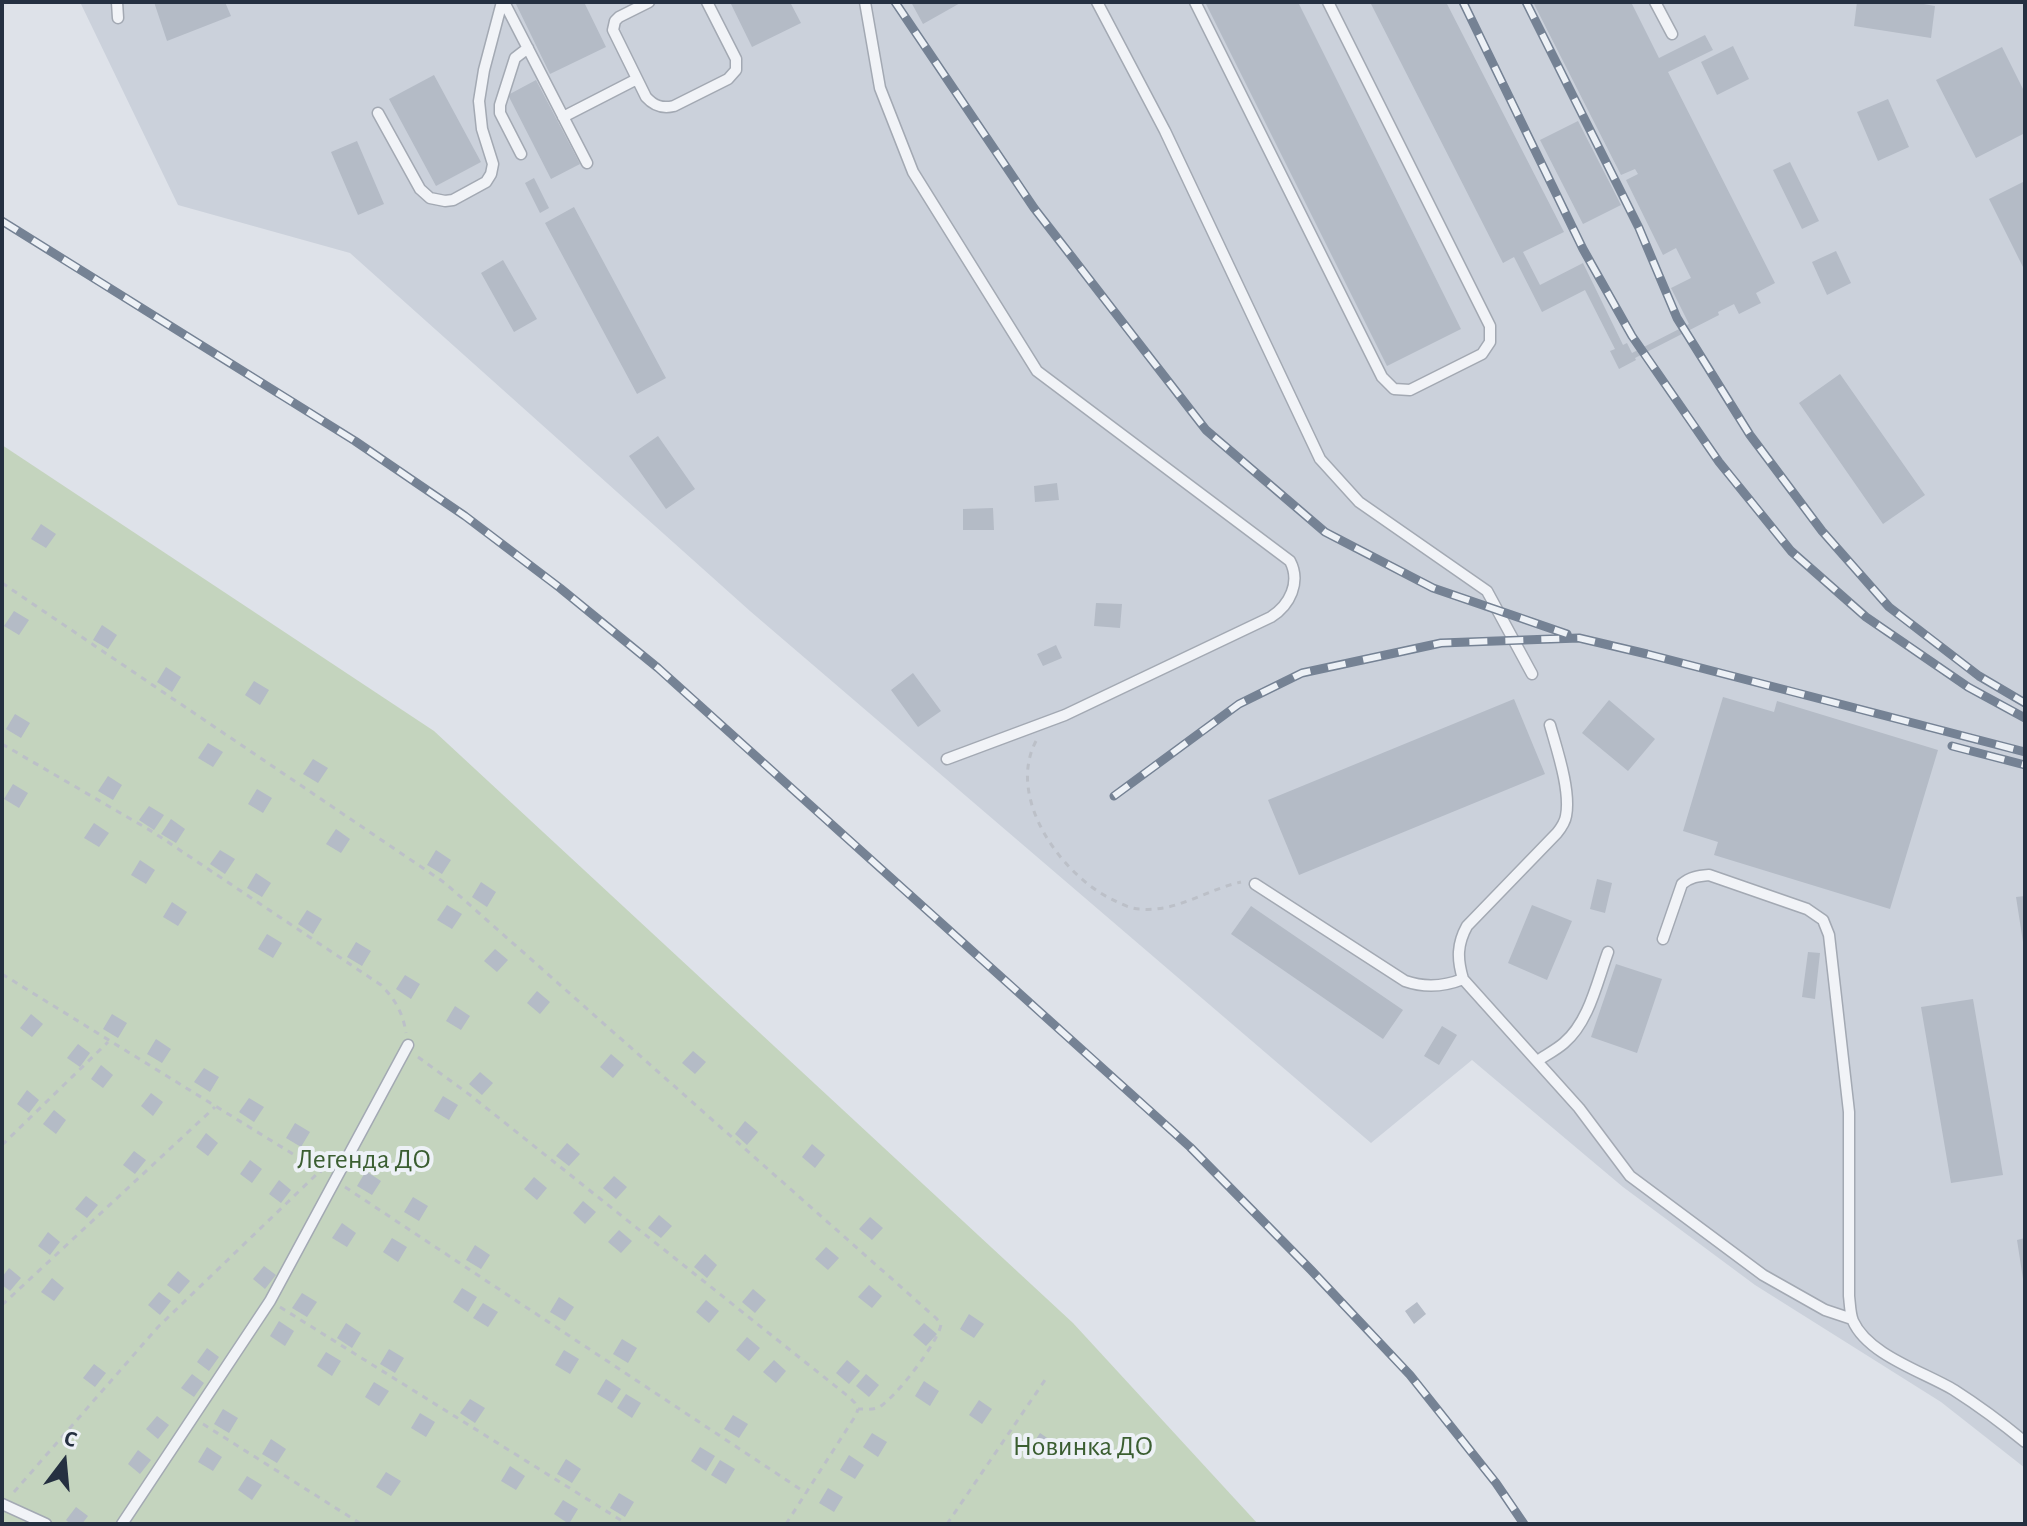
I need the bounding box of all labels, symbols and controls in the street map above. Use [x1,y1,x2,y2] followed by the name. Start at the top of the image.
[297,1143,431,1177] park label: Легенда ДО
[24,1422,104,1502] north arrow
[62,1427,79,1451] text: С
[1013,1430,1153,1464] park label: Новинка ДО

